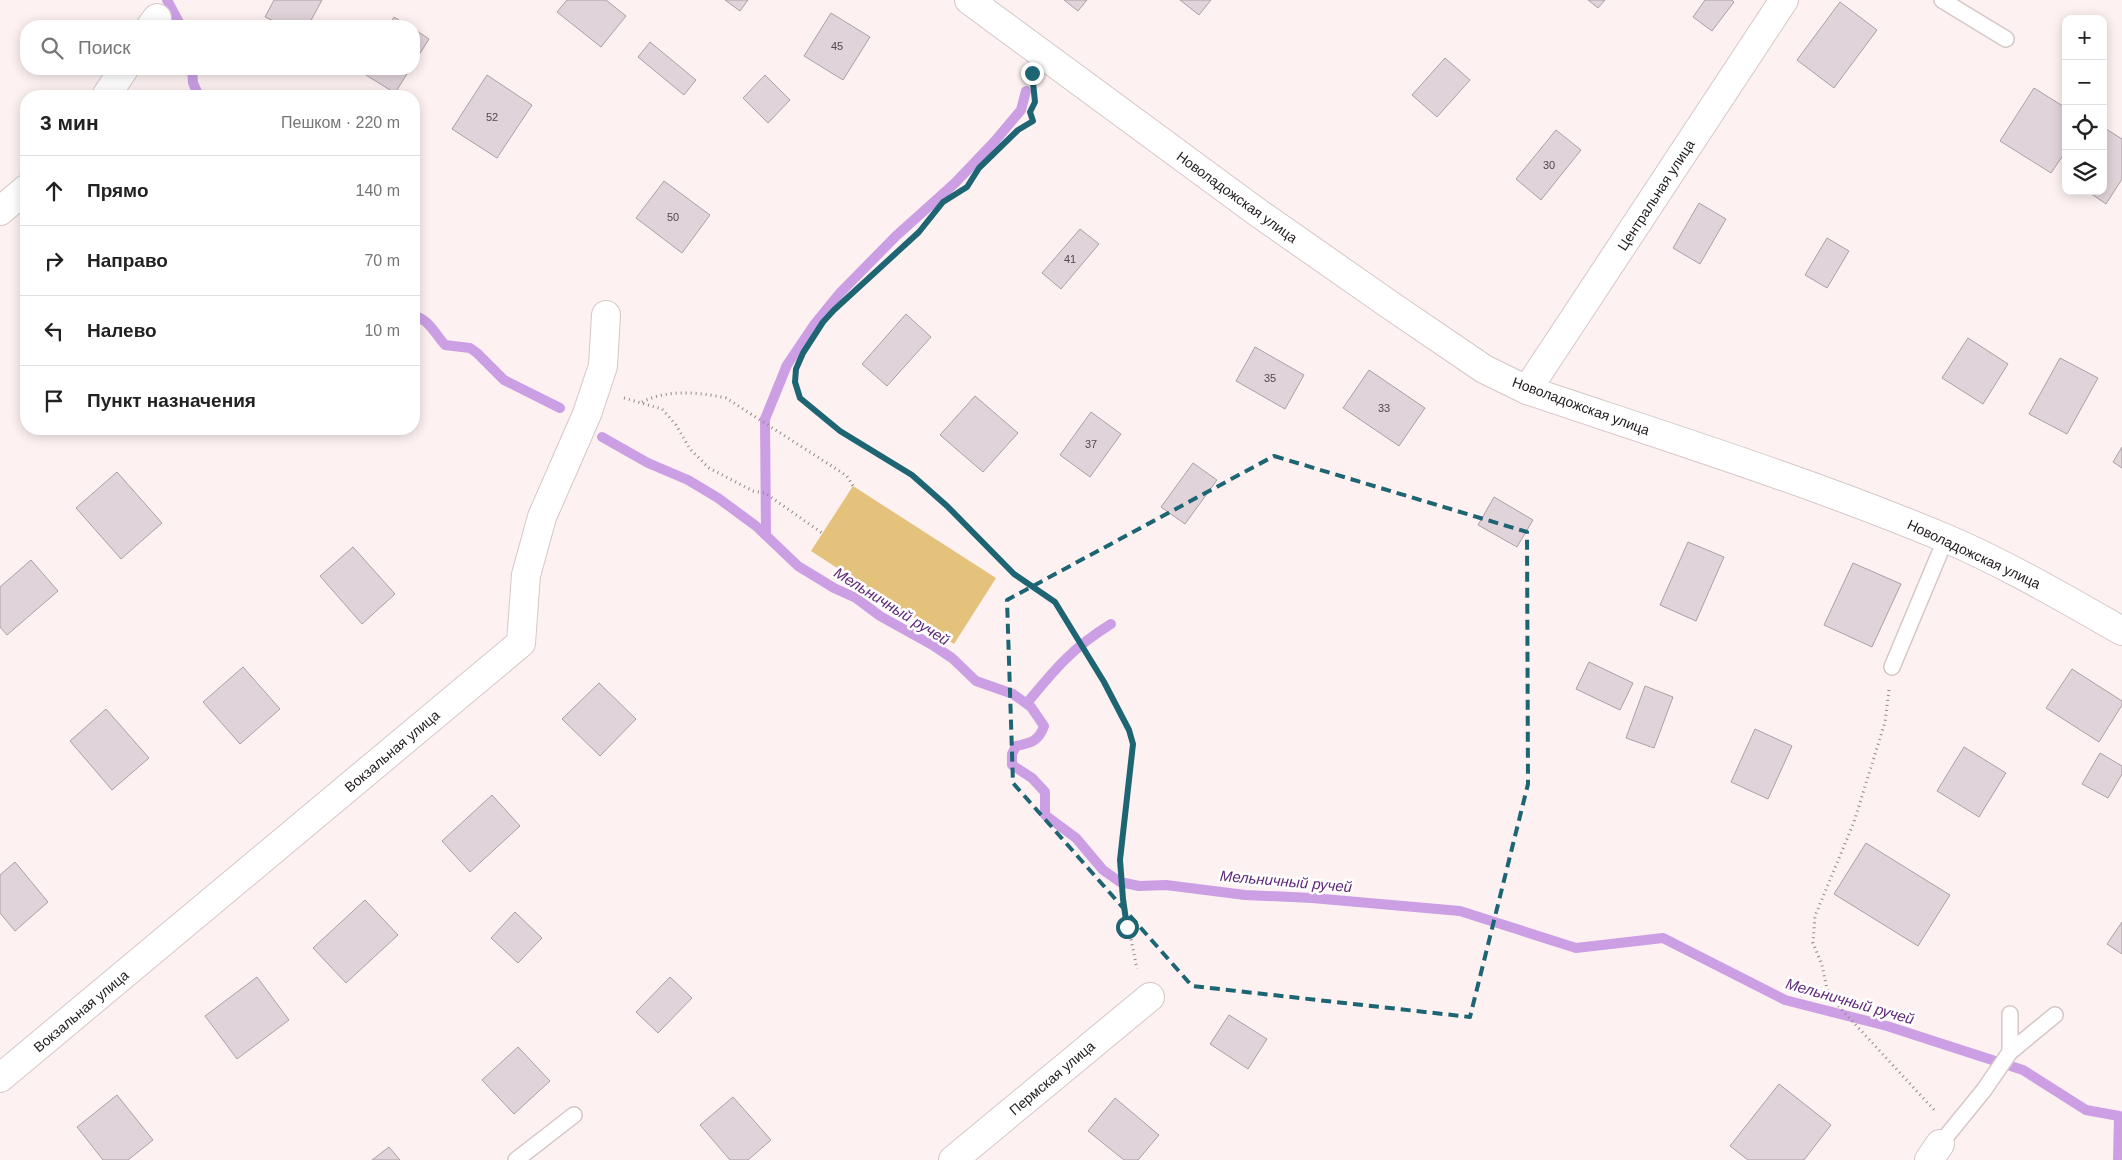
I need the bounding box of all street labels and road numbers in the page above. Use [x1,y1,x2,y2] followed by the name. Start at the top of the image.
[1614,136,1698,253] street label: Центральная улица
[1174,148,1301,246] street label: Новоладожская улица
[1510,374,1652,438] street label: Новоладожская улица
[1905,516,2043,592] street label: Новоладожская улица
[341,707,443,795] street label: Вокзальная улица
[30,967,132,1055] street label: Вокзальная улица
[1006,1038,1098,1118] street label: Пермская улица

